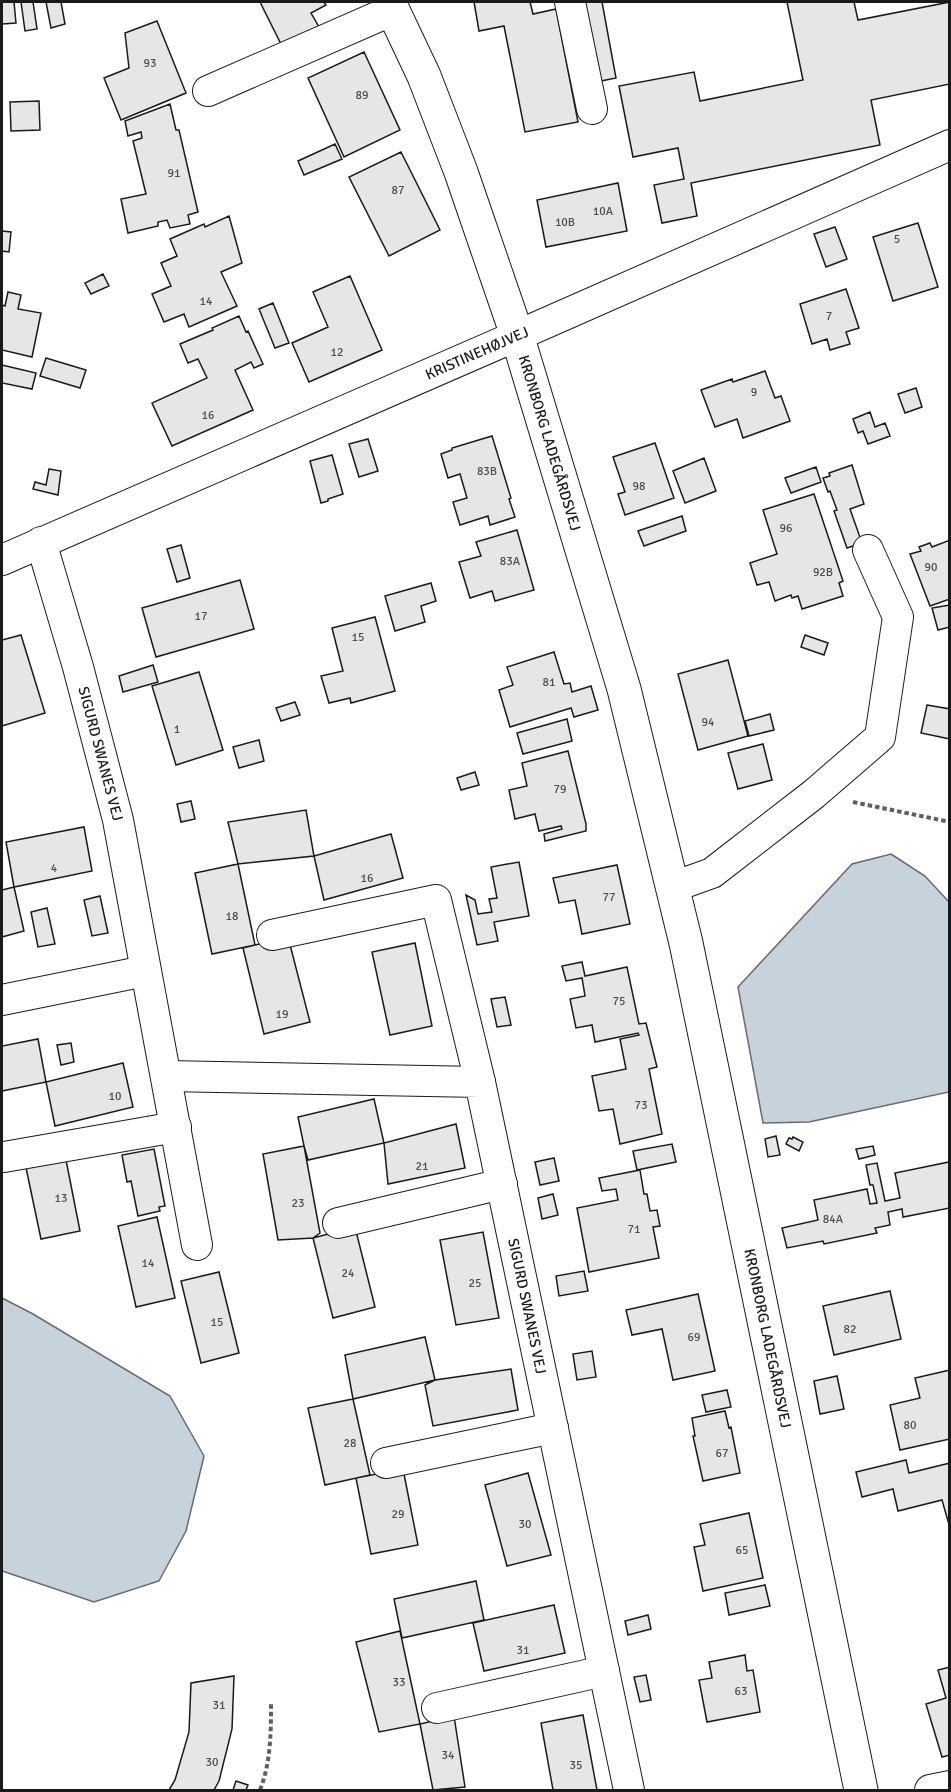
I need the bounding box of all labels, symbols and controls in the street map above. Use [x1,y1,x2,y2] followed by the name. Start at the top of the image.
[144,56,156,71] house number: 93
[356,88,368,103] house number: 89
[168,166,180,181] house number: 91
[392,183,404,198] house number: 87
[593,204,614,219] house number: 10A
[555,215,575,230] house number: 10B
[894,232,900,247] house number: 5
[200,294,213,309] house number: 14
[826,309,832,324] house number: 7
[422,323,531,384] street label: KRISTINEHØJVEJ
[331,345,343,360] house number: 12
[515,353,585,533] street label: KRONBORG LADEGÅRDSVEJ
[751,385,757,400] house number: 9
[202,408,214,423] house number: 16
[477,464,497,479] house number: 83B
[633,479,645,494] house number: 98
[780,521,792,536] house number: 96
[500,554,521,569] house number: 83A
[925,560,937,575] house number: 90
[813,565,833,580] house number: 92B
[195,609,207,624] house number: 17
[352,630,364,645] house number: 15
[543,675,555,690] house number: 81
[74,685,127,823] street label: SIGURD SWANES VEJ
[702,715,715,730] house number: 94
[174,722,180,737] house number: 1
[554,782,566,797] house number: 79
[51,861,58,876] house number: 4
[361,871,373,886] house number: 16
[603,890,615,905] house number: 77
[226,909,238,924] house number: 18
[613,994,625,1009] house number: 75
[276,1007,288,1022] house number: 19
[109,1089,121,1104] house number: 10
[635,1098,647,1113] house number: 73
[416,1159,428,1174] house number: 21
[55,1191,67,1206] house number: 13
[292,1196,304,1211] house number: 23
[823,1212,844,1227] house number: 84A
[628,1222,640,1237] house number: 71
[504,1237,550,1376] street label: SIGURD SWANES VEJ
[740,1247,795,1430] street label: KRONBORG LADEGÅRDSVEJ
[142,1256,155,1271] house number: 14
[342,1266,355,1281] house number: 24
[469,1276,481,1291] house number: 25
[211,1315,223,1330] house number: 15
[844,1322,856,1337] house number: 82
[688,1330,700,1345] house number: 69
[904,1418,916,1433] house number: 80
[344,1436,356,1451] house number: 28
[716,1446,728,1461] house number: 67
[392,1507,404,1522] house number: 29
[519,1517,531,1532] house number: 30
[736,1543,748,1558] house number: 65
[517,1643,529,1658] house number: 31
[393,1675,405,1690] house number: 33
[735,1684,747,1699] house number: 63
[213,1698,225,1713] house number: 31
[442,1748,455,1763] house number: 34
[206,1755,218,1770] house number: 30
[570,1758,582,1773] house number: 35

